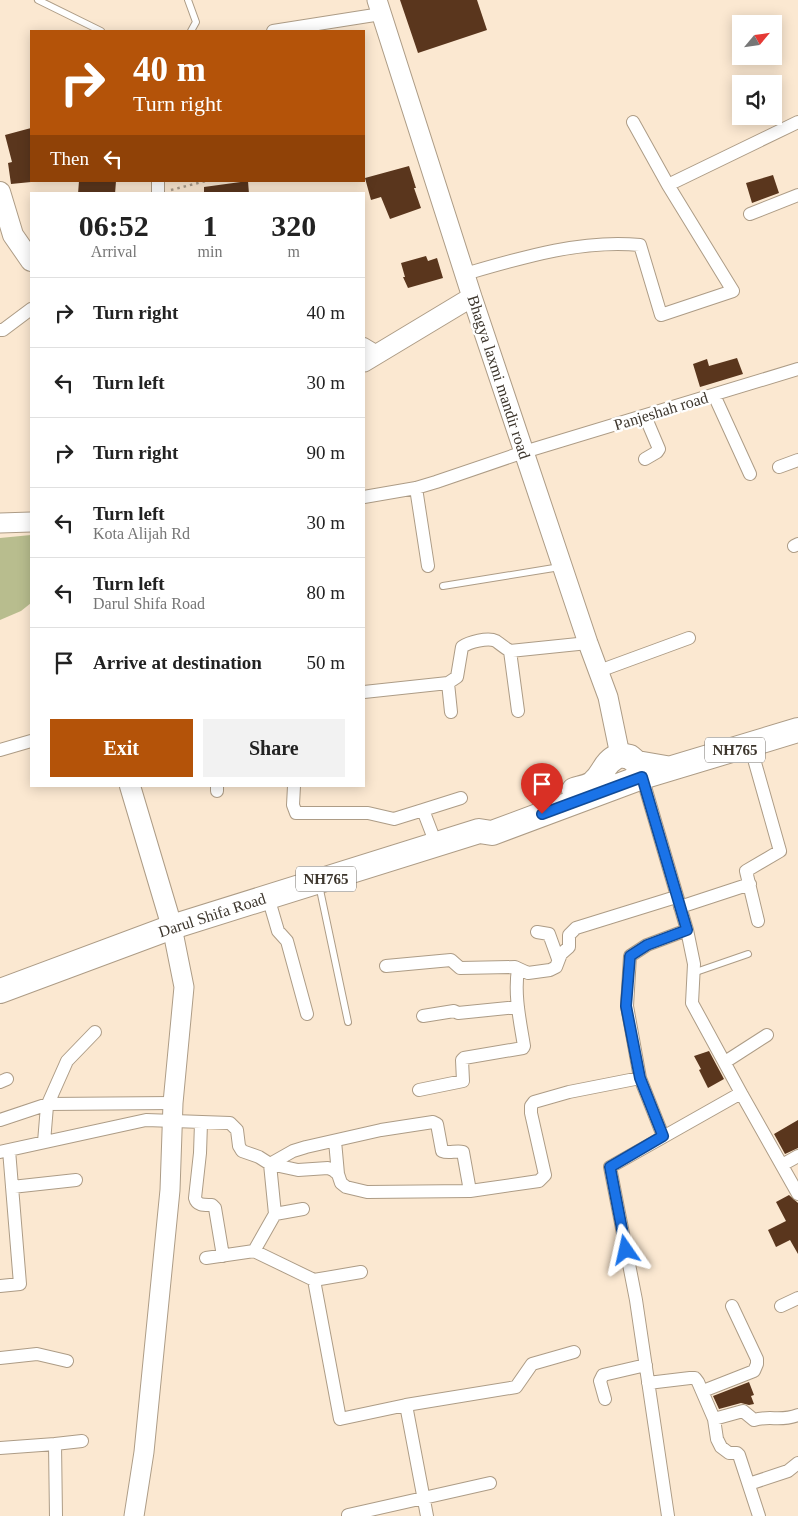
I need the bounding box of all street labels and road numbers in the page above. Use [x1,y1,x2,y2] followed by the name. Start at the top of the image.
[464,293,534,461] street label: Bhagya laxmi mandir road
[612,389,710,434] street label: Panjeshah road
[705,738,765,762] road number: NH765
[296,866,356,892] road number: NH765
[156,890,268,940] street label: Darul Shifa Road

